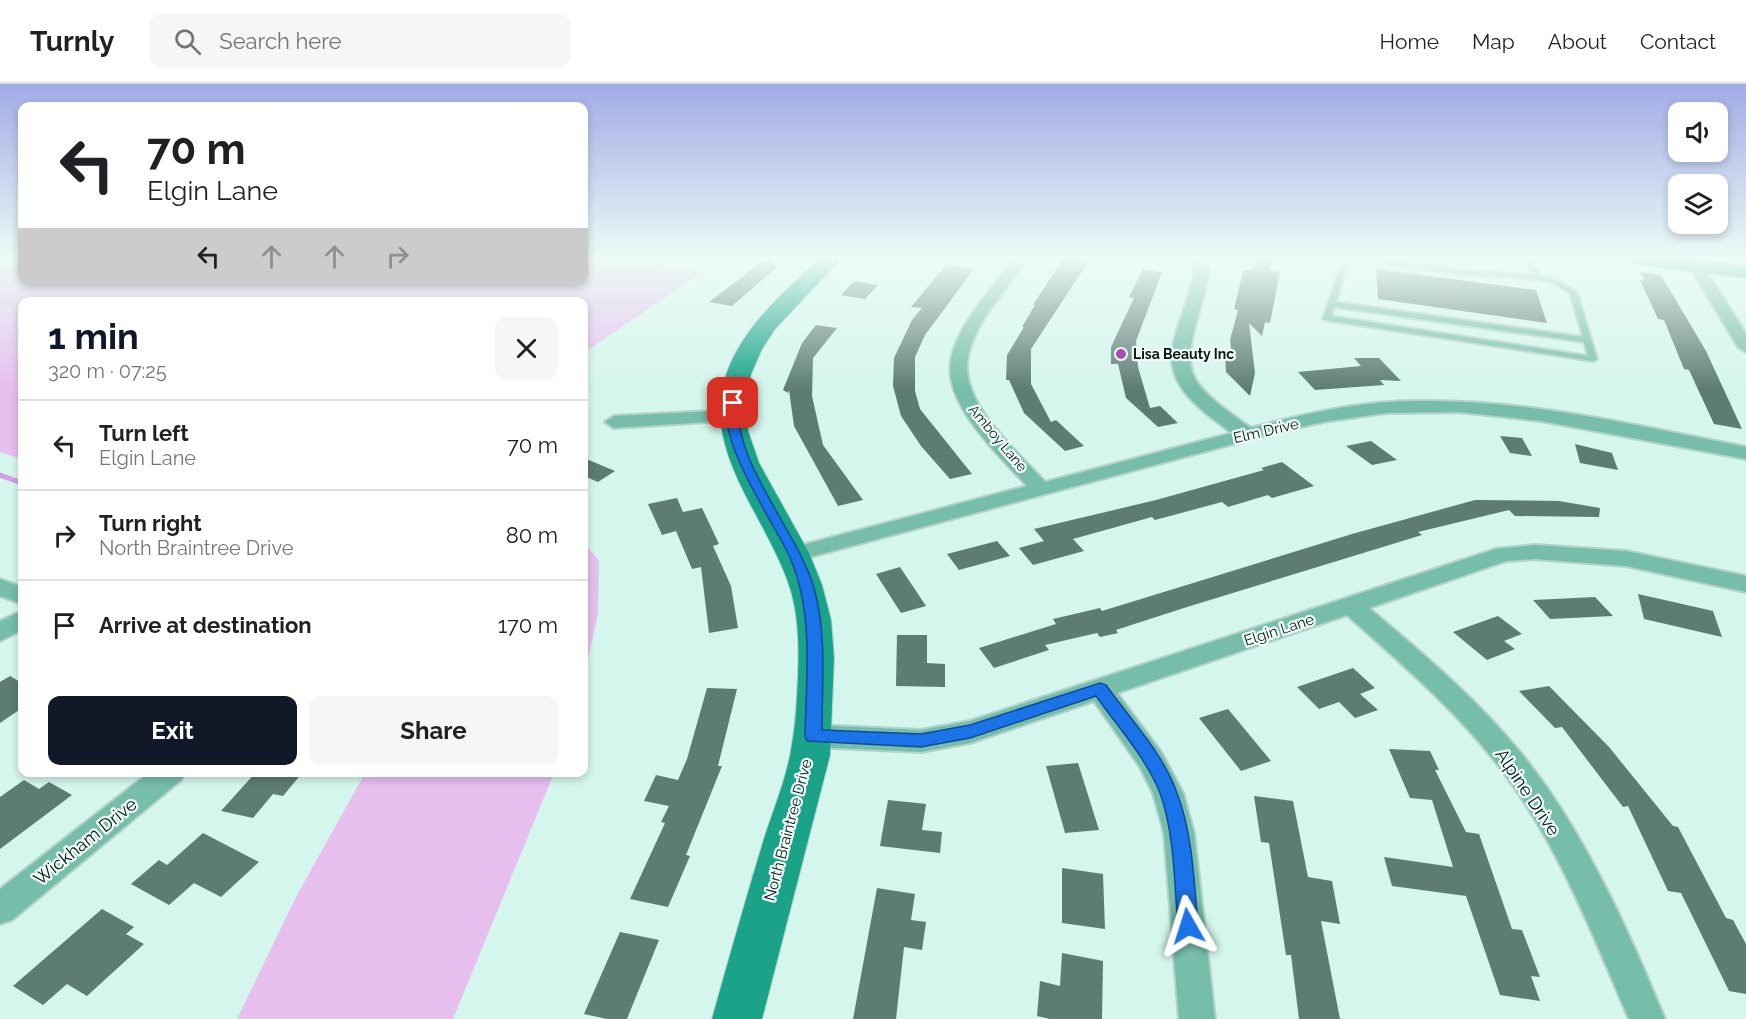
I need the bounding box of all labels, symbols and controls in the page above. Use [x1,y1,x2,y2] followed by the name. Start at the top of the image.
[150,14,570,68] search box
[30,25,114,58] text: Turnly
[171,25,204,58] icon: search
[219,28,341,54] text: Search here
[1380,29,1439,54] text: Home
[1472,29,1515,54] text: Map
[1548,29,1607,54] text: About
[1640,29,1716,54] text: Contact
[1668,102,1728,234] map controls
[1668,102,1728,162] button: sound
[147,125,246,174] text: 70 m
[48,126,126,204] icon: left
[1668,174,1728,234] button: layers
[147,175,278,206] text: Elgin Lane
[192,240,225,273] icon: left
[255,240,288,273] icon: ahead
[318,240,351,273] icon: ahead
[381,240,414,273] icon: right
[48,315,139,357] text: 1 min
[495,317,558,380] button: close
[1133,346,1234,362] place label: Lisa Beauty Inc
[1114,347,1128,361] marker: Lisa Beauty Inc
[48,359,167,383] text: 320 m · 07:25
[707,377,758,428] pin
[716,386,749,419] icon: arrive
[966,401,1030,475] street label: Amboy Lane
[1232,415,1301,447] street label: Elm Drive
[99,420,189,446] text: Turn left
[48,429,81,462] icon: left
[507,432,558,458] text: 70 m
[99,446,196,470] text: Elgin Lane
[99,510,202,536] text: Turn right
[48,519,81,552] icon: right
[506,522,558,548] text: 80 m
[99,536,293,560] text: North Braintree Drive
[48,609,81,642] icon: arrive
[1242,610,1317,650] street label: Elgin Lane
[99,612,312,638] text: Arrive at destination
[498,612,558,638] text: 170 m
[48,696,297,765] button: Exit
[309,696,558,765] button: Share
[1491,744,1565,840] street label: Alpine Drive
[760,757,816,903] street label: North Braintree Drive
[29,793,141,889] street label: Wickham Drive
[1156,894,1220,958] position arrow

